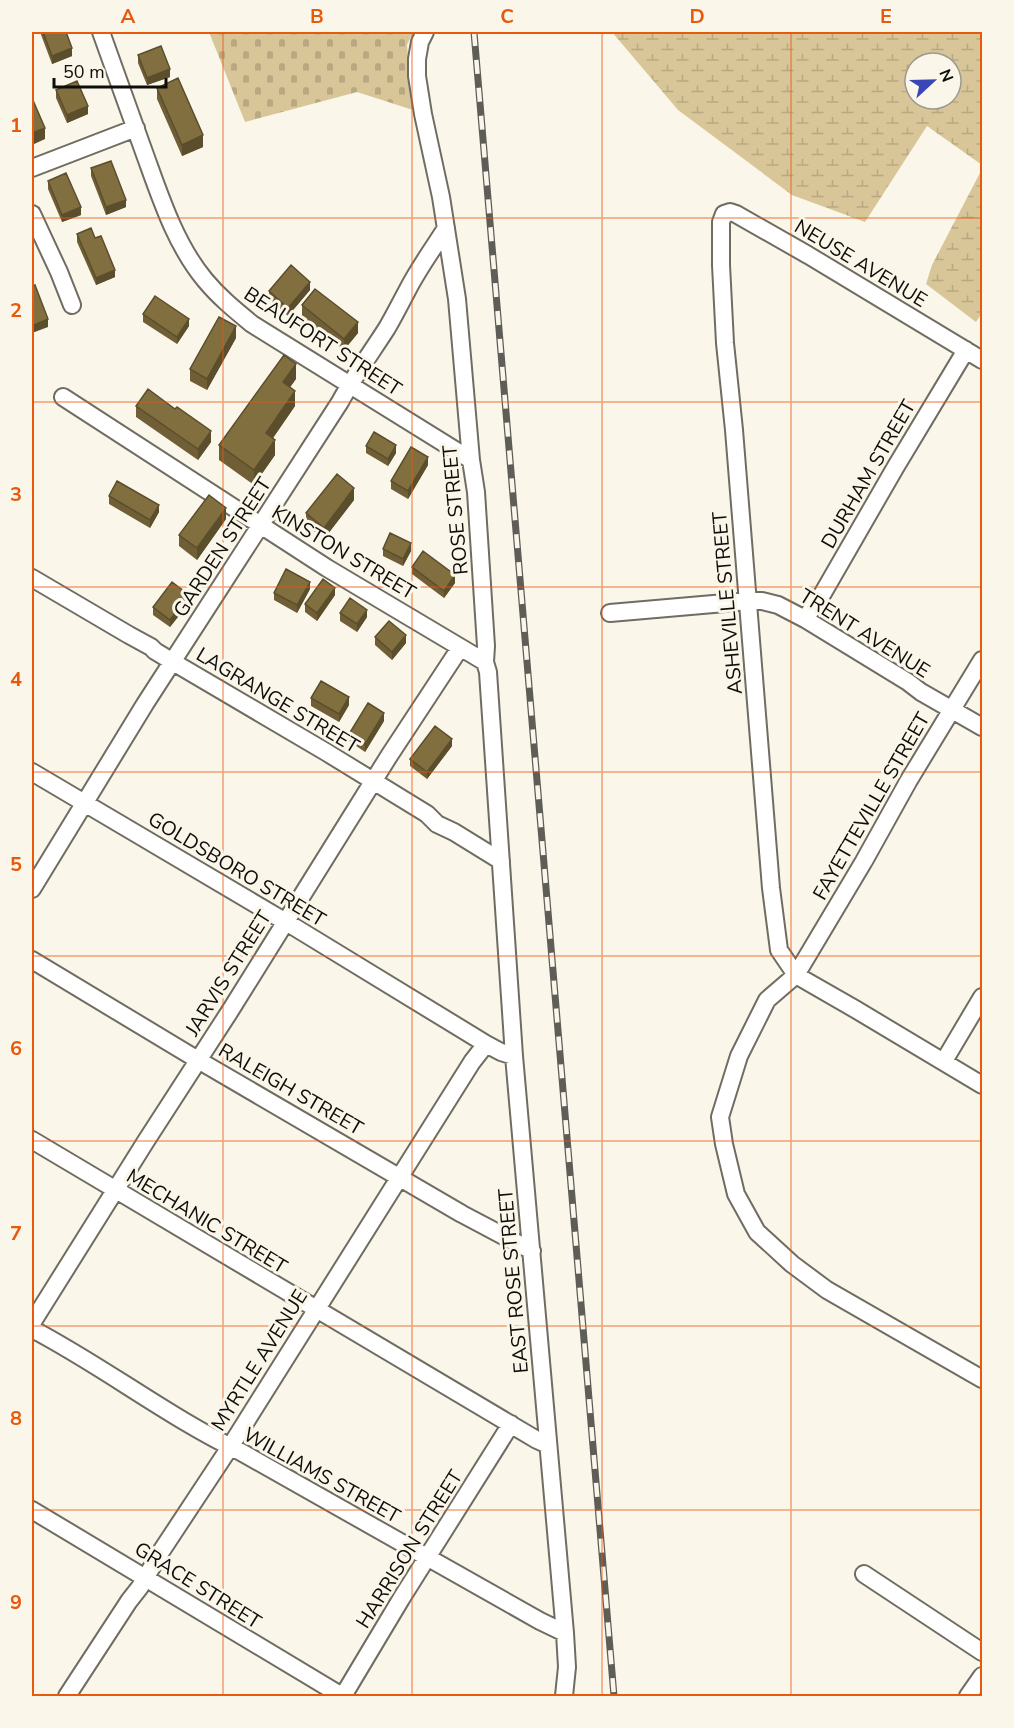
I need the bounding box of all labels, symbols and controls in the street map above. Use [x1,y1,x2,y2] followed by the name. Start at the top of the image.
[121,3,136,30] text: A
[310,3,324,30] text: B
[500,3,514,30] text: C
[689,3,705,30] text: D
[880,3,892,30] text: E
[54,51,166,89] scale bar
[903,51,963,111] north arrow
[63,60,105,84] text: 50 m
[934,66,958,85] text: N
[10,112,22,139] text: 1
[789,213,932,314] street label: NEUSE AVENUE
[239,280,407,402] street label: BEAUFORT STREET
[10,297,22,324] text: 2
[815,395,922,553] street label: DURHAM STREET
[436,444,475,576] street label: ROSE STREET
[167,472,278,622] street label: GARDEN STREET
[10,481,22,508] text: 3
[267,499,421,606] street label: KINSTON STREET
[706,510,749,696] street label: ASHEVILLE STREET
[794,582,935,684] street label: TRENT AVENUE
[191,641,364,760] street label: LAGRANGE STREET
[10,666,22,693] text: 4
[807,707,936,905] street label: FAYETTEVILLE STREET
[143,806,331,933] street label: GOLDSBORO STREET
[10,851,22,878] text: 5
[179,905,278,1042] street label: JARVIS STREET
[10,1035,22,1062] text: 6
[214,1037,368,1142] street label: RALEIGH STREET
[121,1163,292,1280] street label: MECHANIC STREET
[492,1187,535,1374] street label: EAST ROSE STREET
[10,1220,22,1247] text: 7
[205,1284,314,1436] street label: MYRTLE AVENUE
[10,1405,22,1432] text: 8
[238,1421,405,1530] street label: WILLIAMS STREET
[350,1465,469,1633] street label: HARRISON STREET
[129,1536,266,1635] street label: GRACE STREET
[10,1589,22,1616] text: 9

